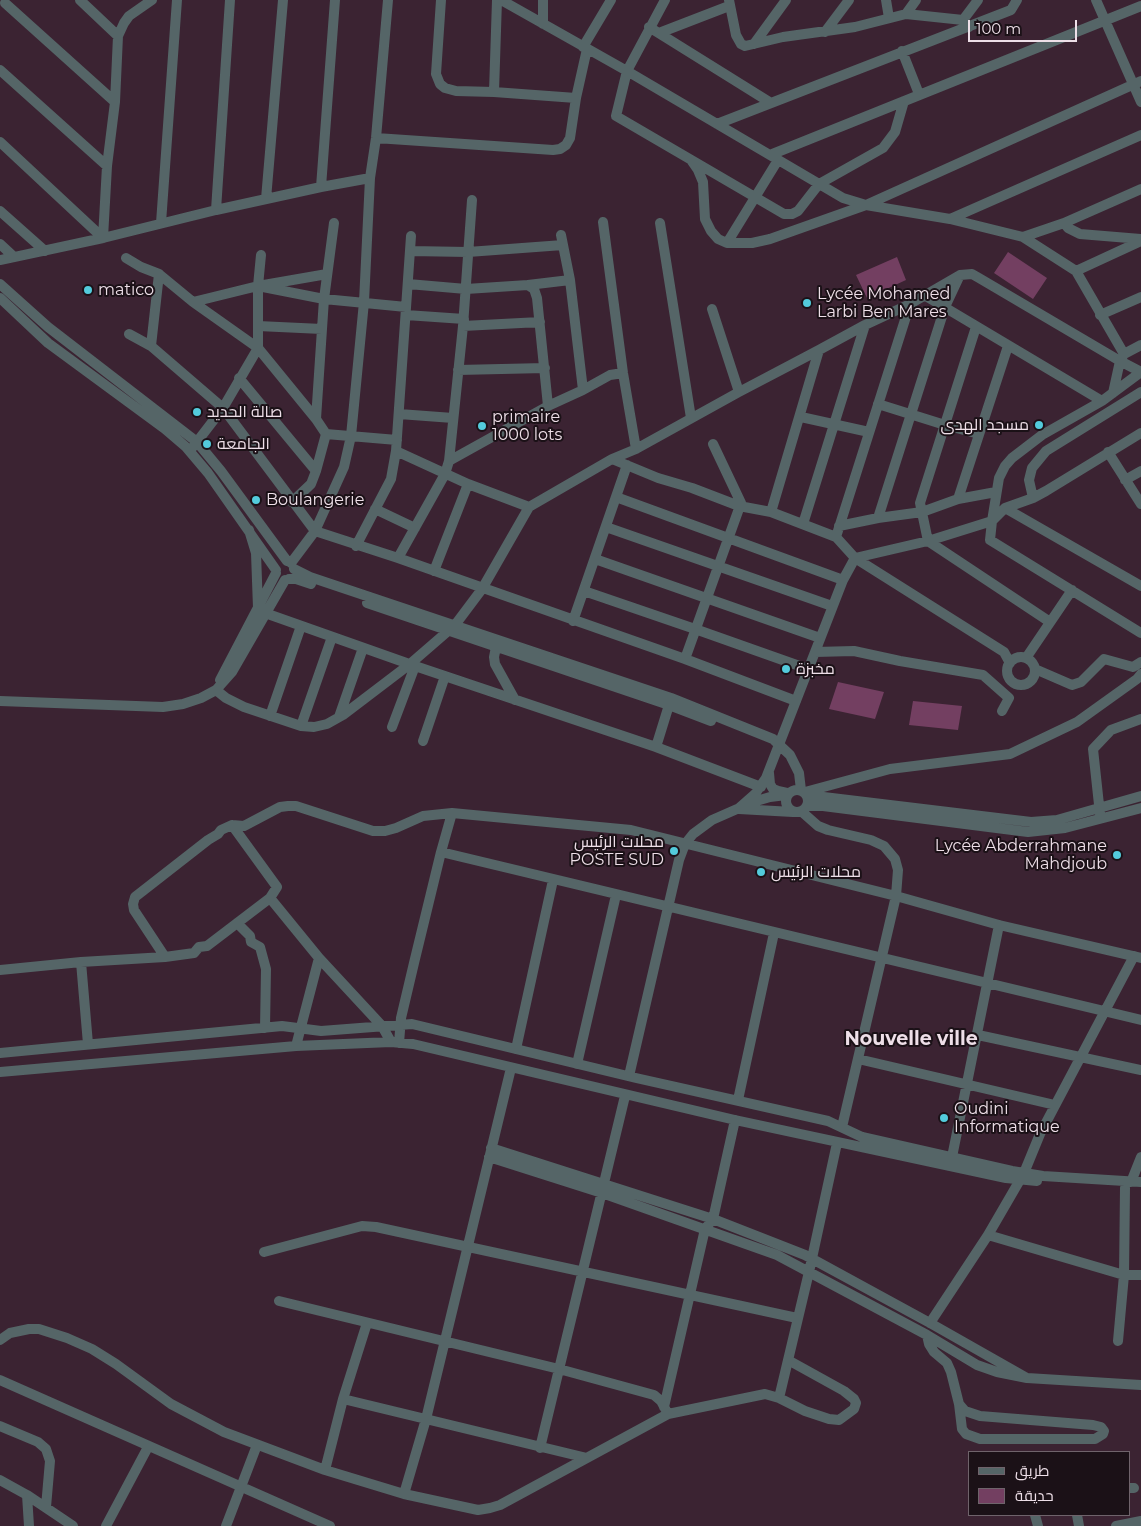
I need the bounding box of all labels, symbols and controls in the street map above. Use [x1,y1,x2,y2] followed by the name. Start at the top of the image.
[971,10,1080,42] scale bar
[976,19,1021,38] text: 100 m
[98,280,154,300] place label: matico
[82,284,94,296] marker: matico
[817,284,950,322] place label: Lycée Mohamed Larbi Ben Mares
[801,297,813,309] marker: Lycée Mohamed Larbi Ben Mares
[207,402,282,422] place label: صالة الحديد
[191,406,203,418] marker: صالة الحديد
[492,407,562,445] place label: primaire 1000 lots
[940,415,1029,435] place label: مسجد الهدى
[1033,419,1045,431] marker: مسجد الهدى
[476,420,488,432] marker: primaire 1000 lots
[217,434,270,454] place label: الجامعة
[201,438,213,450] marker: الجامعة
[266,490,364,510] place label: Boulangerie
[250,494,262,506] marker: Boulangerie
[796,659,835,679] place label: مخبزة
[780,663,792,675] marker: مخبزة
[570,832,664,870] place label: محلات الرئيس POSTE SUD
[935,836,1107,874] place label: Lycée Abderrahmane Mahdjoub
[668,845,680,857] marker: محلات الرئيس POSTE SUD
[1111,849,1123,861] marker: Lycée Abderrahmane Mahdjoub
[771,862,861,882] place label: محلات الرئيس
[755,866,767,878] marker: محلات الرئيس
[844,1028,978,1050] district label: Nouvelle ville
[954,1099,1060,1137] place label: Oudini Informatique
[938,1112,950,1124] marker: Oudini Informatique
[968,1451,1131,1516] legend
[1015,1461,1049,1480] text: طريق
[1015,1486,1054,1505] text: حديقة

